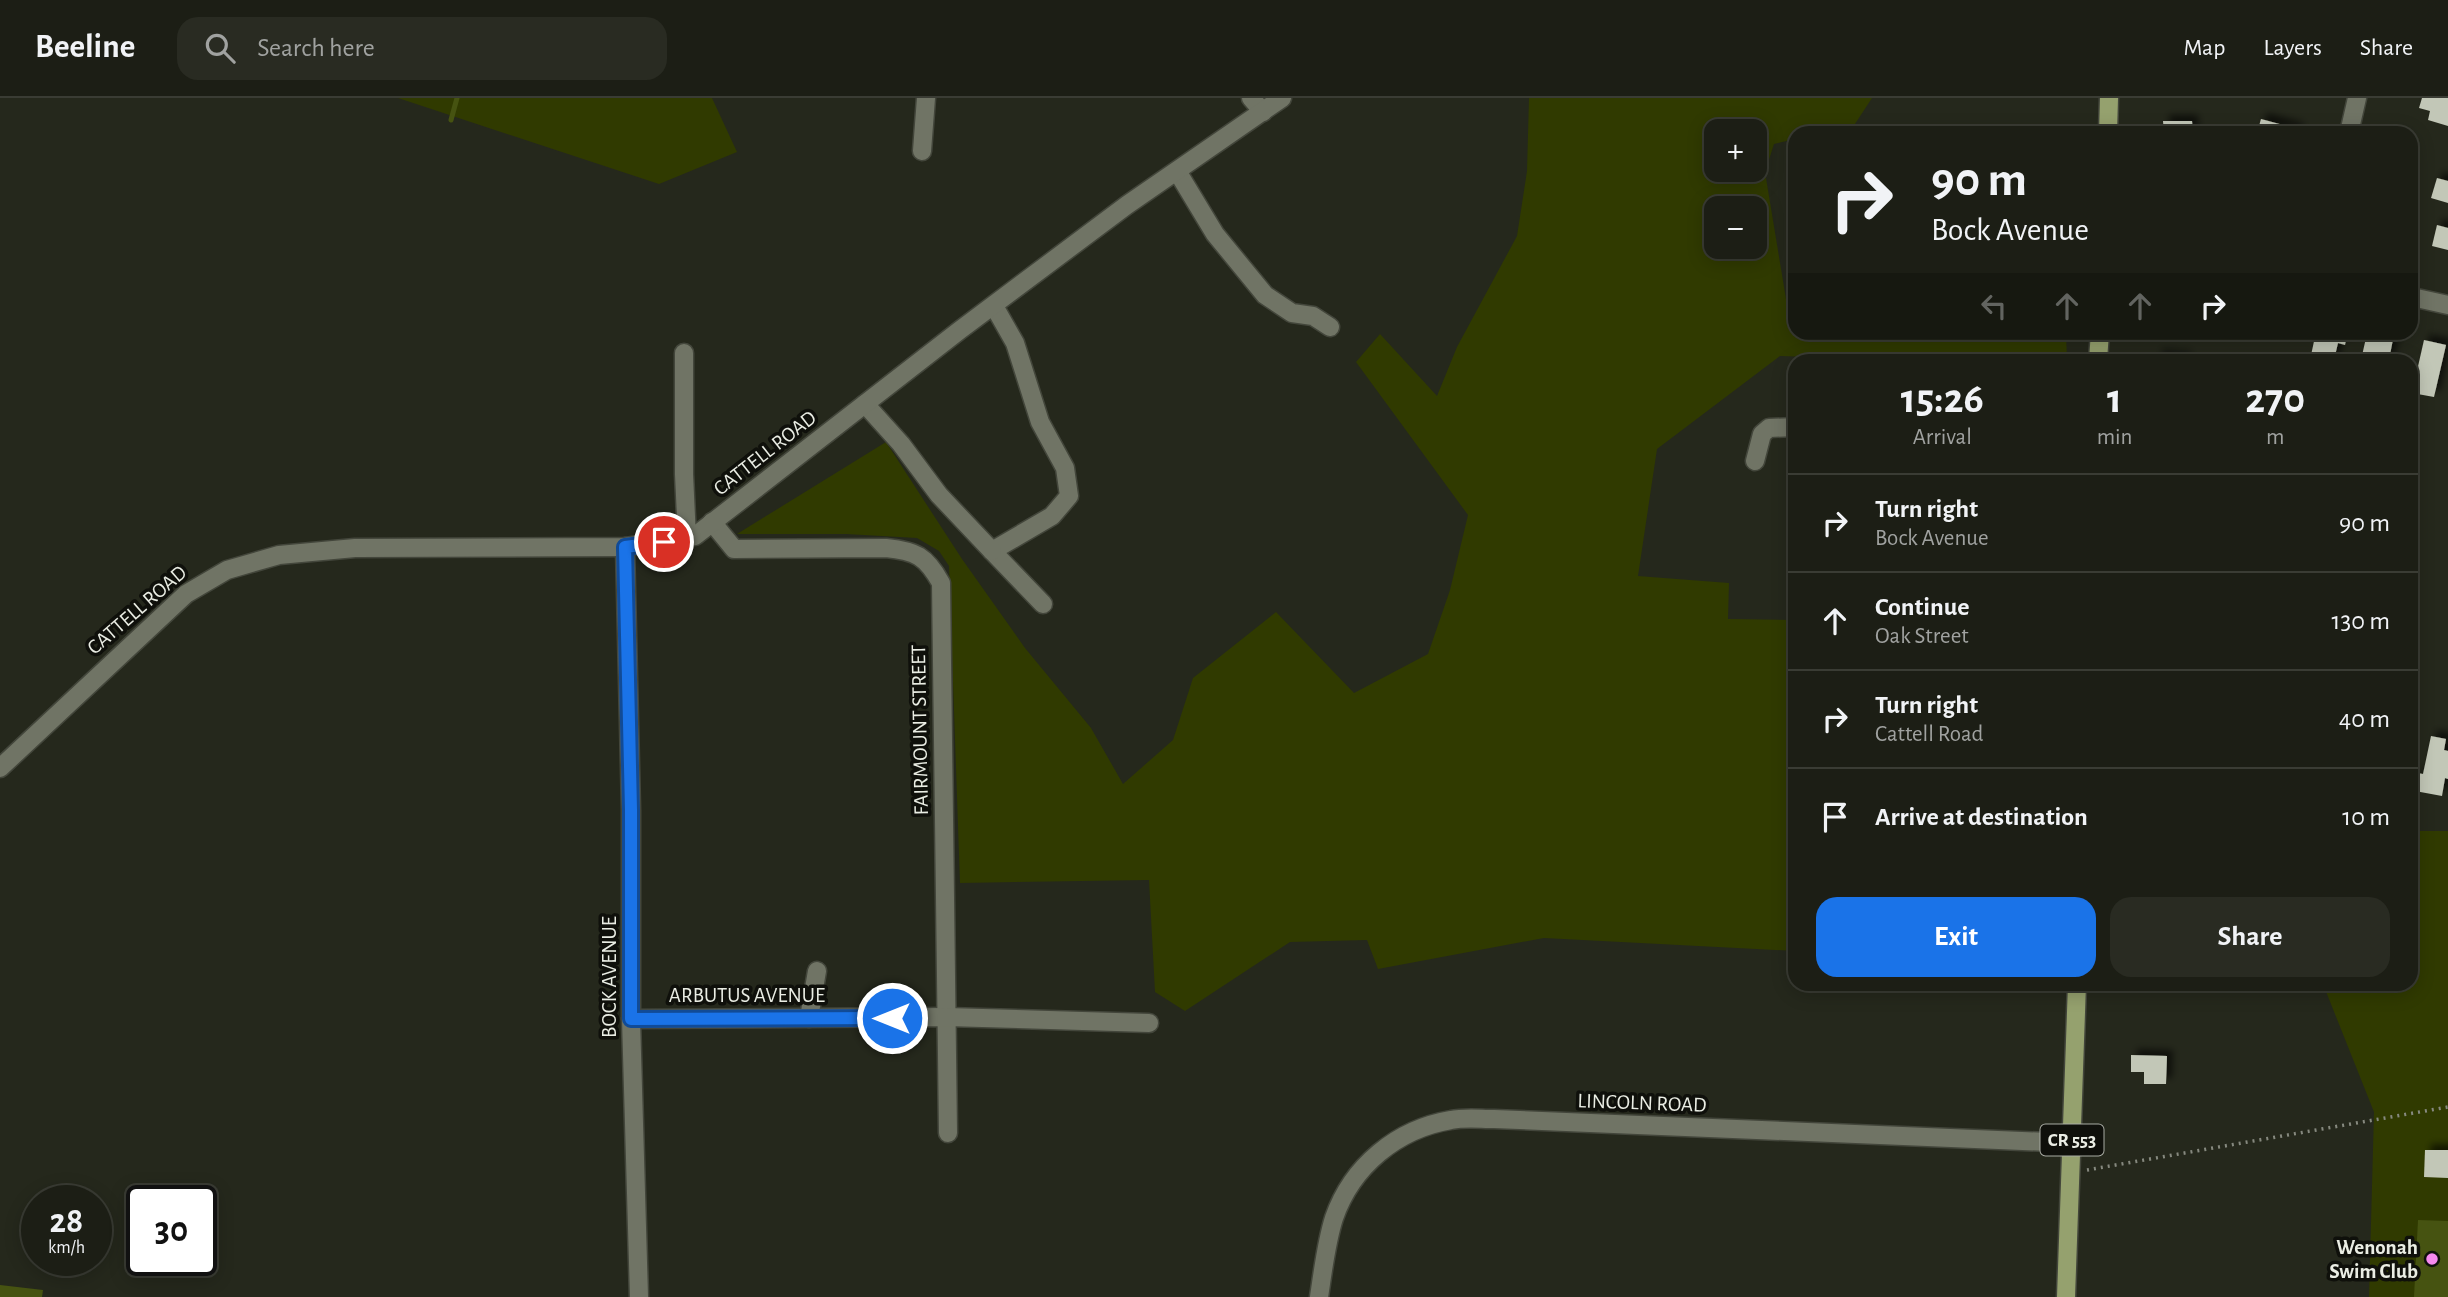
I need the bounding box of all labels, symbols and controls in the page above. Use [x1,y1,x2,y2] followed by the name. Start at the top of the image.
[177,17,667,80] search box
[201,29,239,67] icon: search
[35,31,135,64] text: Beeline
[257,35,375,61] text: Search here
[2183,36,2225,60] text: Map
[2263,36,2322,60] text: Layers
[2360,36,2413,60] text: Share
[1704,119,1767,259] map controls
[1704,119,1767,182] button: +
[1816,154,1907,245] icon: right
[1931,156,2027,205] text: 90 m
[1704,196,1767,259] button: −
[1931,214,2089,246] text: Bock Avenue
[1975,287,2013,325] icon: left
[2048,287,2086,325] icon: ahead
[2121,287,2159,325] icon: ahead
[2194,287,2232,325] icon: right
[1901,378,1984,420] text: 15:26
[2107,378,2122,420] text: 1
[2245,378,2305,420] text: 270
[710,407,820,499] street label: CATTELL ROAD
[1913,426,1972,449] text: Arrival
[2097,426,2132,449] text: min
[2266,426,2284,449] text: m
[1875,496,1978,522] text: Turn right
[1816,504,1854,542] icon: right
[2339,510,2390,536] text: 90 m
[634,512,694,572] pin
[645,523,683,561] icon: arrive
[1875,527,1989,550] text: Bock Avenue
[83,561,191,659] street label: CATTELL ROAD
[1875,594,1970,620] text: Continue
[1816,602,1854,640] icon: ahead
[2332,608,2390,634] text: 130 m
[1875,625,1969,648] text: Oak Street
[908,644,932,816] street label: FAIRMOUNT STREET
[1875,692,1978,718] text: Turn right
[1816,700,1854,738] icon: right
[2339,706,2390,732] text: 40 m
[1875,723,1983,746] text: Cattell Road
[1816,798,1854,836] icon: arrive
[1875,804,2088,830] text: Arrive at destination
[2342,804,2390,830] text: 10 m
[1816,897,2096,977] button: Exit
[2110,897,2390,977] button: Share
[599,916,620,1038] street label: BOCK AVENUE
[855,981,929,1055] position arrow
[669,985,825,1006] street label: ARBUTUS AVENUE
[1577,1090,1707,1116] street label: LINCOLN ROAD
[2040,1124,2104,1156] road number: CR 553
[126,1185,217,1276] speed limit sign: 30
[50,1204,83,1239] text: 28
[2329,1237,2418,1282] place label: Wenonah Swim Club
[48,1239,85,1257] text: km/h
[2424,1251,2440,1267] marker: Wenonah Swim Club

